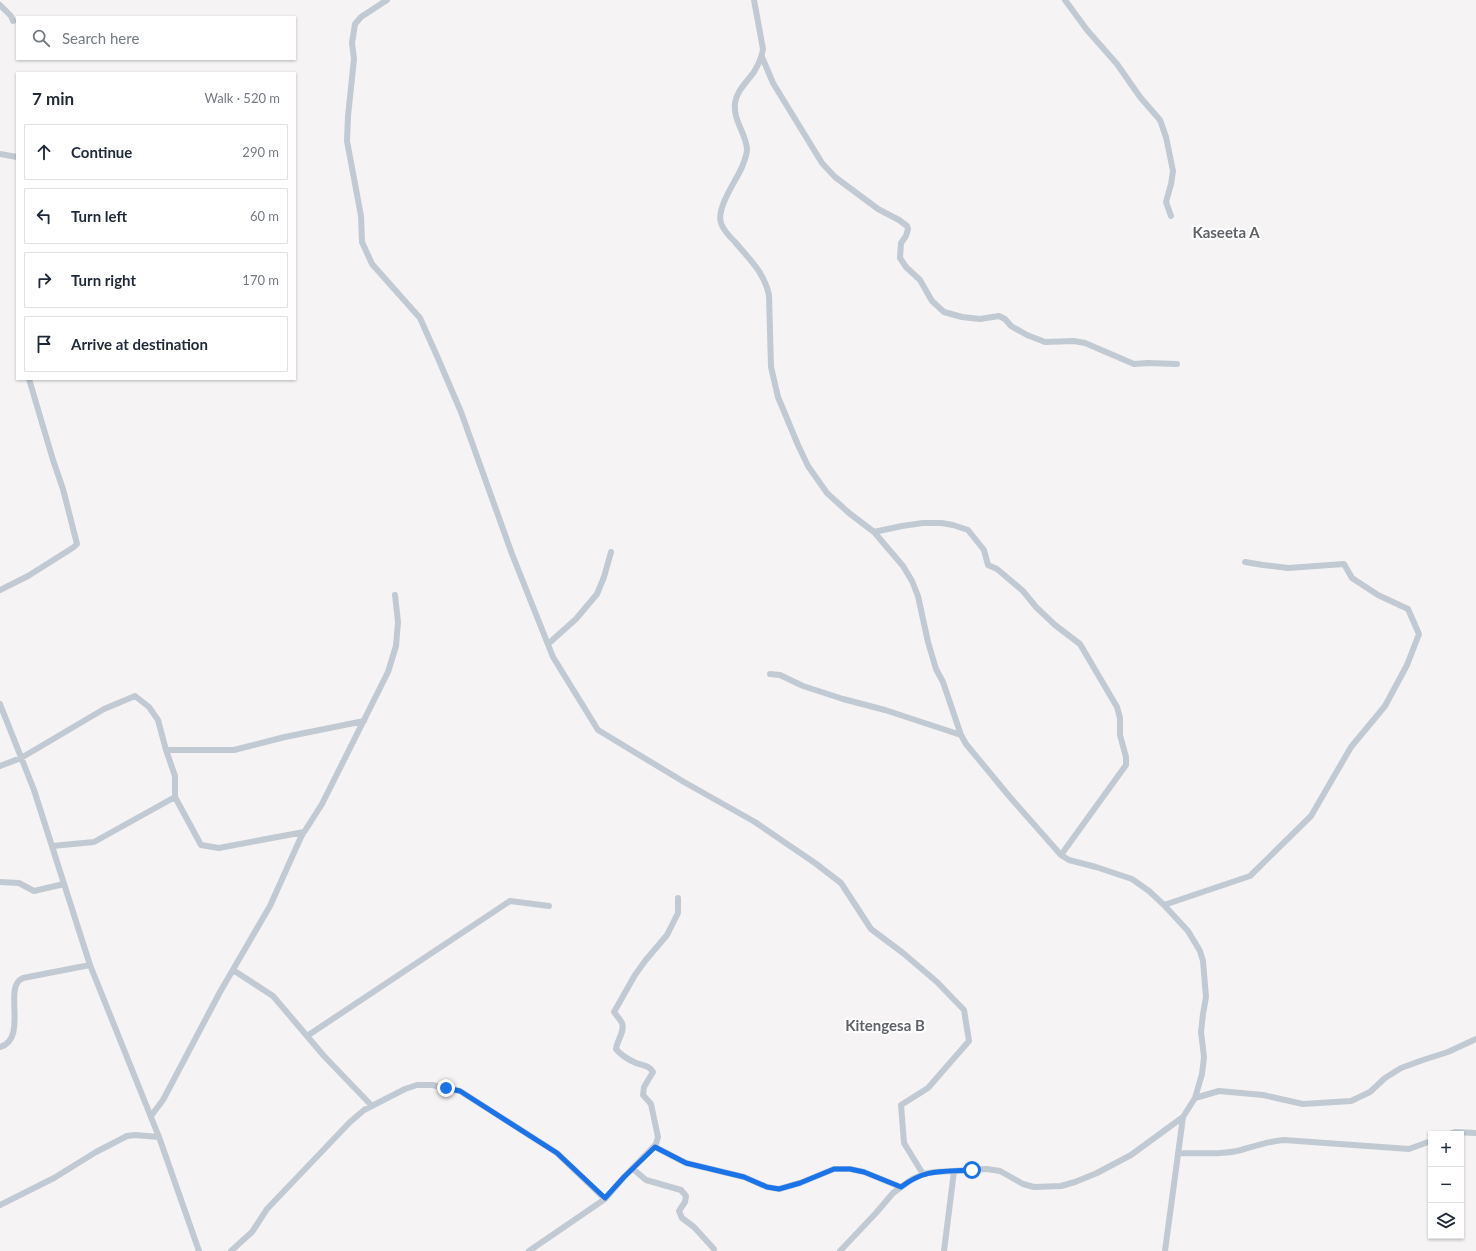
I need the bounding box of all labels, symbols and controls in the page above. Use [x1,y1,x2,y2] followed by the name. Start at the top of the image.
[16,16,296,60] search box
[30,27,52,49] icon: search
[62,29,139,47] text: Search here
[32,88,74,109] text: 7 min
[204,90,280,106] text: Walk · 520 m
[33,141,55,163] icon: ahead
[71,143,132,161] text: Continue
[242,144,279,160] text: 290 m
[33,205,55,227] icon: left
[71,207,127,225] text: Turn left
[250,208,279,224] text: 60 m
[1192,223,1260,241] district label: Kaseeta A
[33,269,55,291] icon: right
[71,271,136,289] text: Turn right
[242,272,279,288] text: 170 m
[33,333,55,355] icon: arrive
[71,335,208,353] text: Arrive at destination
[845,1016,925,1034] district label: Kitengesa B
[437,1079,455,1097] route end
[1428,1131,1464,1239] map controls
[1428,1131,1464,1167] button: +
[963,1161,981,1179] route start
[1428,1167,1464,1203] button: −
[1428,1203,1464,1239] button: layers

